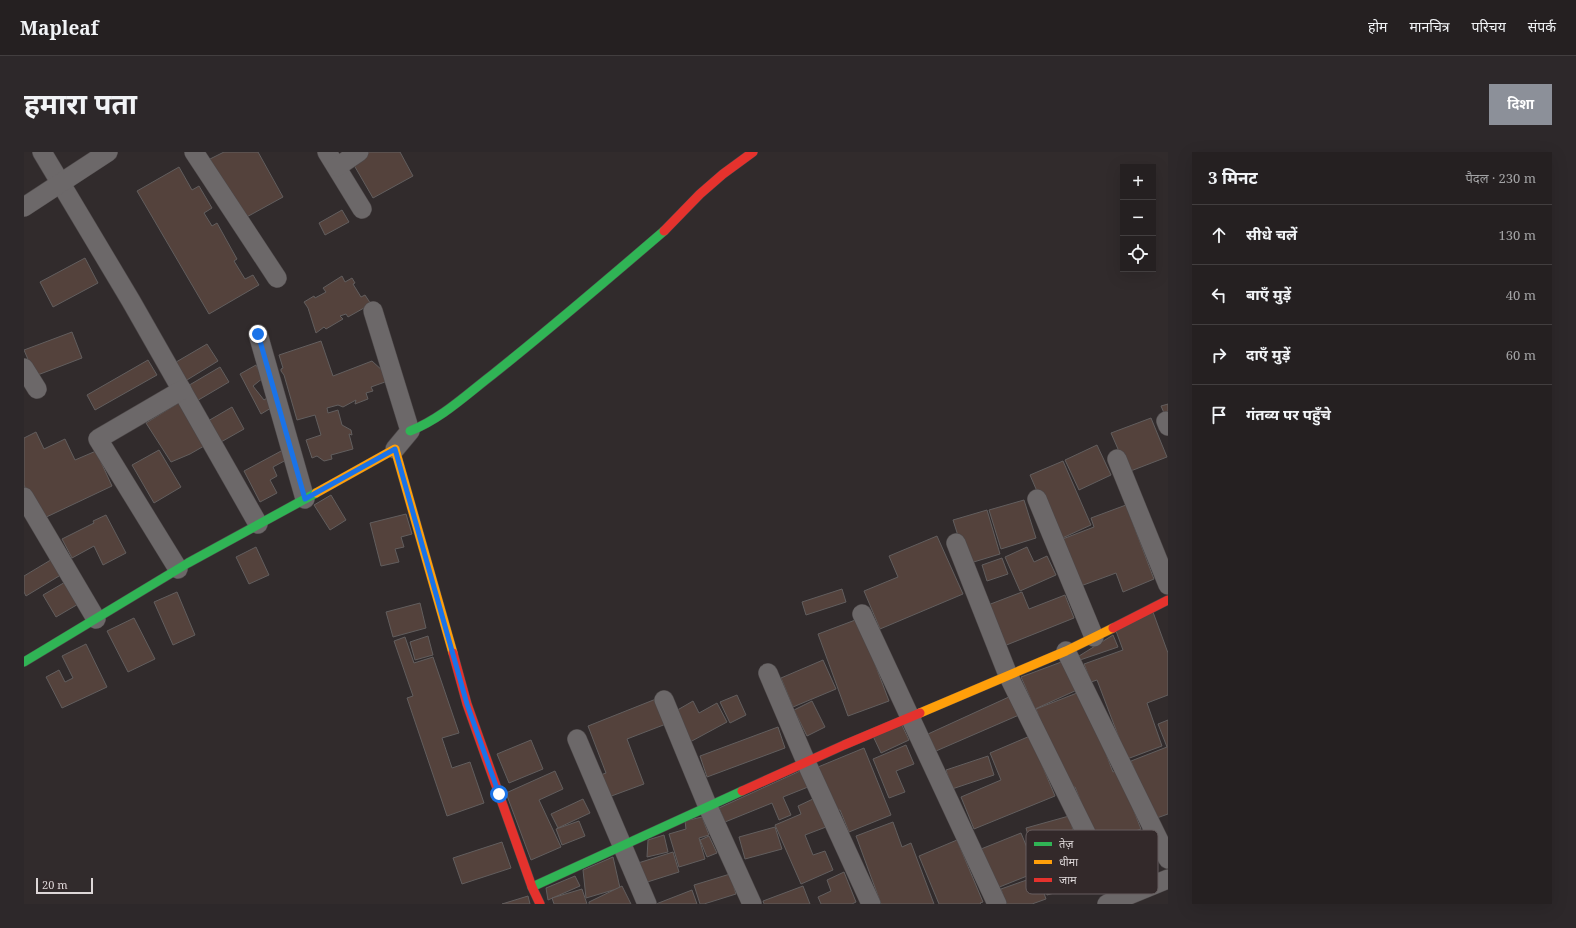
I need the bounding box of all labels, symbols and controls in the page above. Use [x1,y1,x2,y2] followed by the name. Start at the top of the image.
[20,15,98,41] text: Mapleaf
[1368,17,1387,36] text: होम
[1409,17,1450,36] text: मानचित्र
[1472,17,1506,36] text: परिचय
[1528,17,1556,36] text: संपर्क
[24,84,137,122] text: हमारा पता
[1489,84,1552,125] button: दिशा
[1120,164,1156,272] map controls
[1120,164,1156,200] button: +
[1208,166,1258,189] text: 3 मिनट
[1465,169,1536,187] text: पैदल · 230 m
[1120,200,1156,236] button: −
[1208,224,1230,246] icon: ahead
[1246,224,1297,244] text: सीधे चलें
[1499,226,1536,244] text: 130 m
[1120,236,1156,272] button: locate
[1208,284,1230,306] icon: left
[1246,284,1291,304] text: बाएँ मुड़ें
[1506,286,1536,304] text: 40 m
[249,325,267,343] route end
[1208,344,1230,366] icon: right
[1246,344,1290,364] text: दाएँ मुड़ें
[1506,346,1536,364] text: 60 m
[1208,404,1230,426] icon: arrive
[1246,404,1331,424] text: गंतव्य पर पहुँचे
[490,785,508,803] route start
[1026,830,1158,894] legend
[1059,836,1074,851] text: तेज़
[1059,854,1078,869] text: धीमा
[1059,872,1077,887] text: जाम
[36,876,93,895] scale bar
[42,877,68,892] text: 20 m

